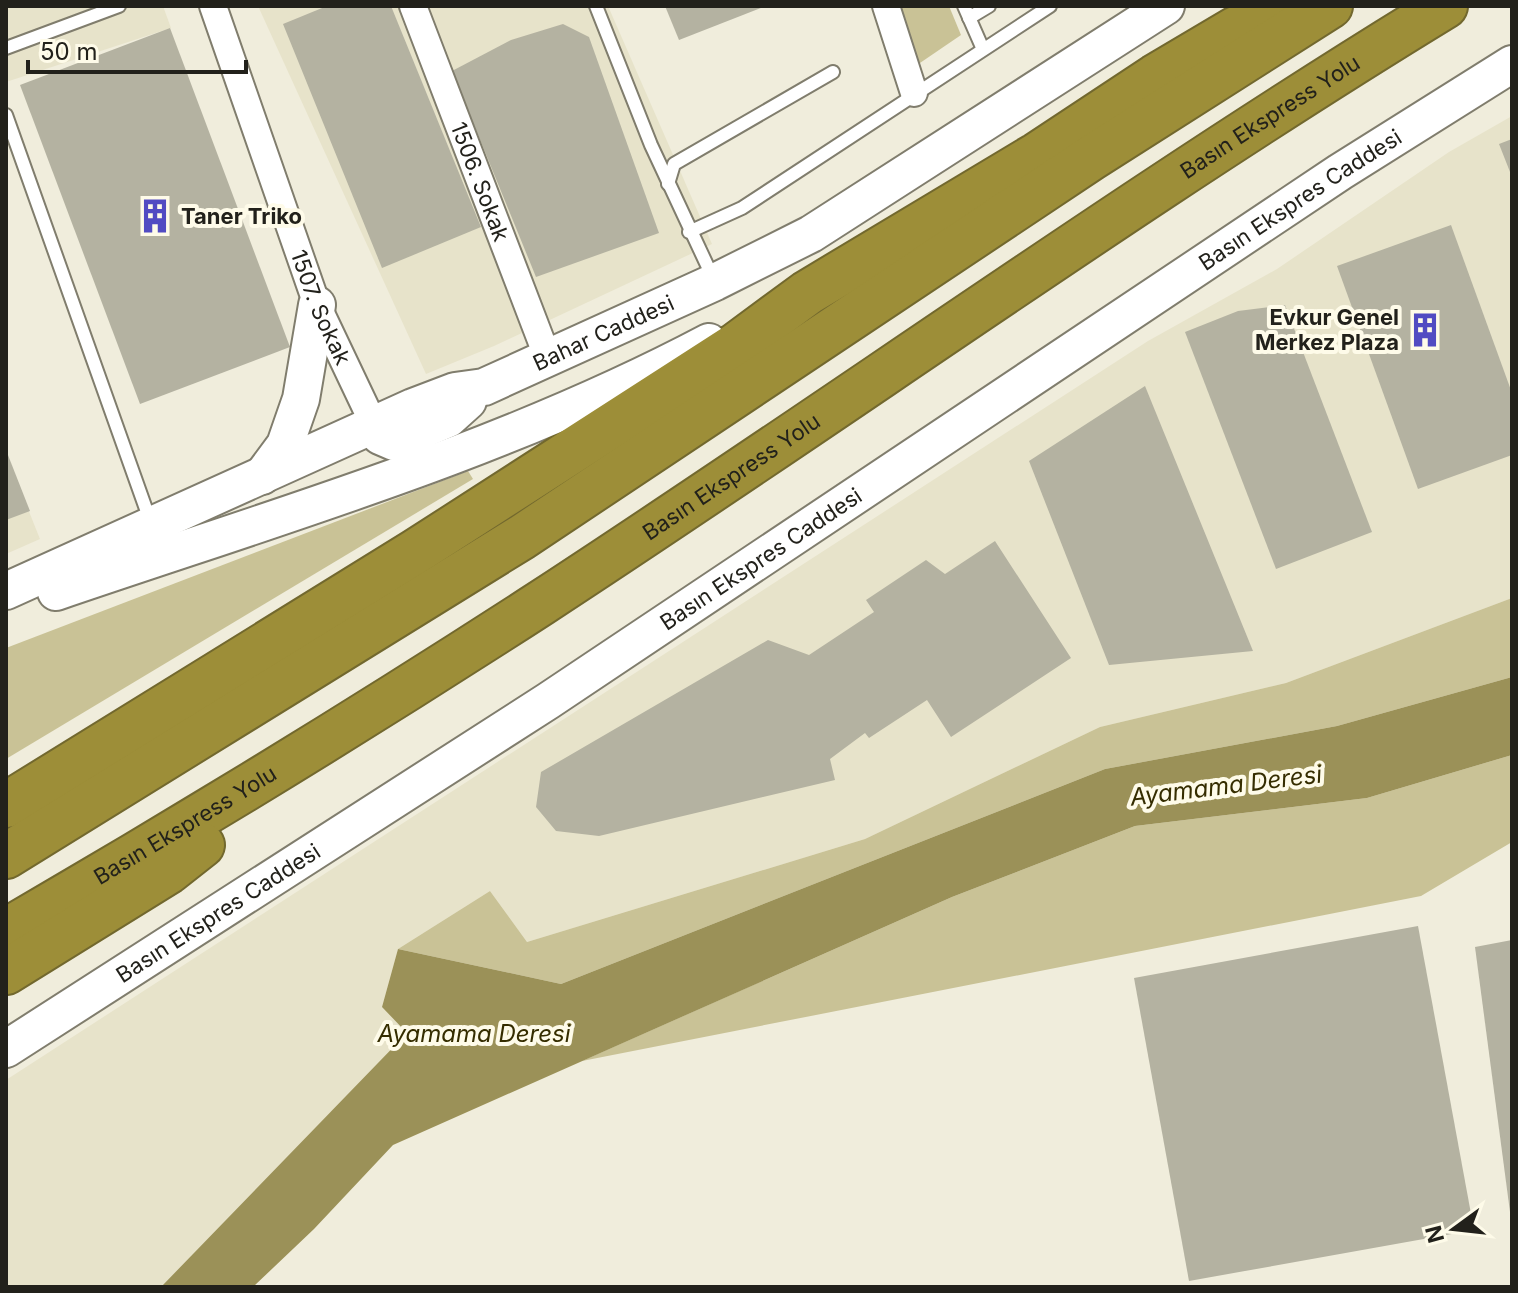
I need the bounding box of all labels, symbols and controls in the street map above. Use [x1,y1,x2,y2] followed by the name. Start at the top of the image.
[28,24,246,74] scale bar
[40,37,98,66] text: 50 m
[1175,49,1365,184] street label: Basın Ekspress Yolu
[446,118,515,245] street label: 1506. Sokak
[1194,124,1406,276] street label: Basın Ekspres Caddesi
[136,197,174,235] building icon: Taner Triko
[181,203,302,229] place label: Taner Triko
[286,246,356,369] street label: 1507. Sokak
[529,289,678,376] street label: Bahar Caddesi
[1255,304,1399,355] place label: Evkur Genel Merkez Plaza
[1406,311,1444,349] building icon: Evkur Genel Merkez Plaza
[638,408,825,545] street label: Basın Ekspress Yolu
[655,482,867,636] street label: Basın Ekspres Caddesi
[1127,759,1325,812] water label: Ayamama Deresi
[89,760,281,890] street label: Basın Ekspress Yolu
[111,838,325,988] street label: Basın Ekspres Caddesi
[376,1019,572,1048] water label: Ayamama Deresi
[1414,1189,1494,1269] north arrow
[1420,1223,1449,1246] text: N

